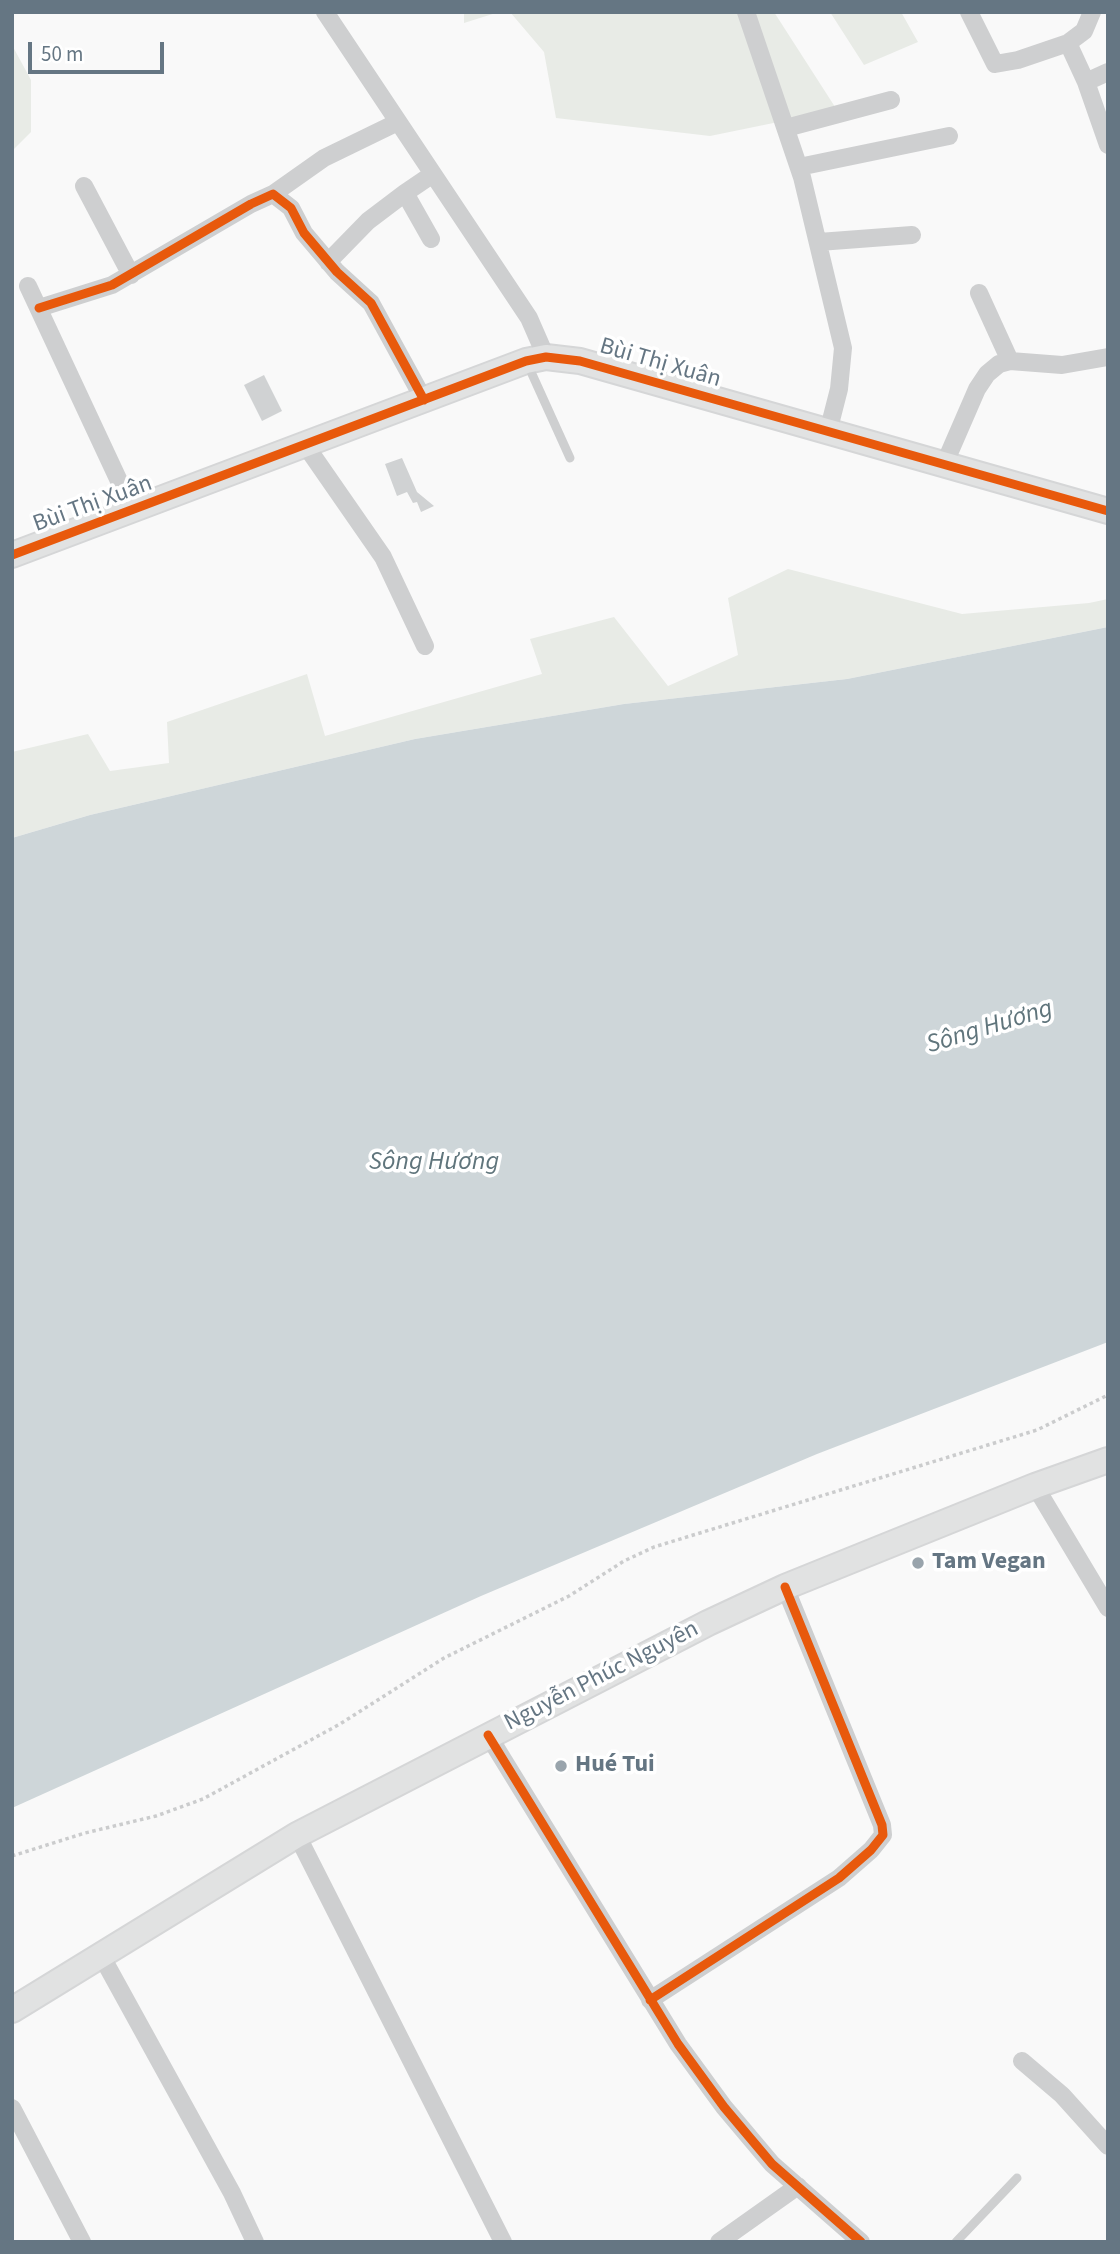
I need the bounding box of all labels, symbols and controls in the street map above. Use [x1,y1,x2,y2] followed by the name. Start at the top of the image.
[32,28,168,72] scale bar
[41,39,83,69] text: 50 m
[596,333,724,395] street label: Bùi Thị Xuân
[29,470,157,540] street label: Bùi Thị Xuân
[923,994,1057,1062] water label: Sông Hương
[369,1147,499,1179] water label: Sông Hương
[932,1549,1046,1577] place label: Tam Vegan
[910,1555,926,1571] marker: Tam Vegan
[500,1616,704,1738] street label: Nguyễn Phúc Nguyên
[575,1752,655,1780] place label: Hué Tui
[553,1758,569,1774] marker: Hué Tui

